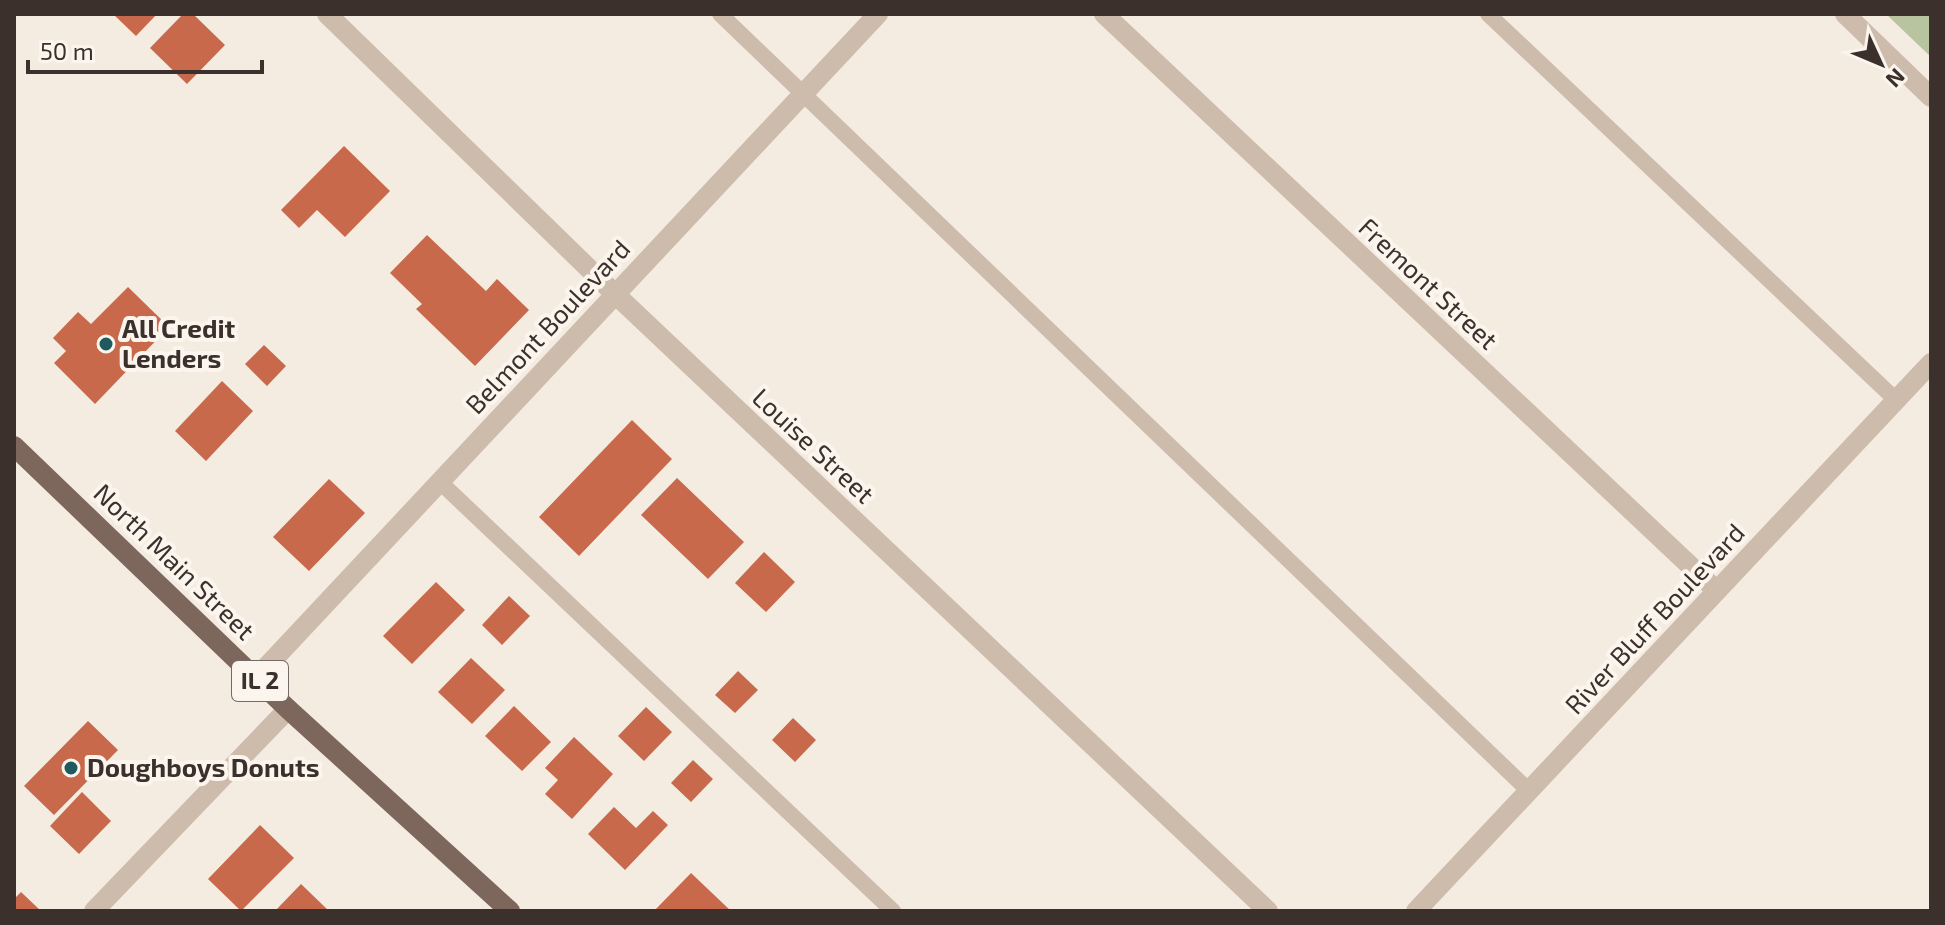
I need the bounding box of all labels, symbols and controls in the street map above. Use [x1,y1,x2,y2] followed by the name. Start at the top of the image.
[28,24,262,74] scale bar
[1841,24,1921,104] north arrow
[40,36,94,65] text: 50 m
[1881,64,1911,93] text: N
[1353,211,1505,355] street label: Fremont Street
[458,233,635,419] street label: Belmont Boulevard
[122,312,236,373] place label: All Credit Lenders
[97,335,115,353] marker: All Credit Lenders
[747,381,881,509] street label: Louise Street
[88,476,262,645] street label: North Main Street
[1558,516,1750,720] street label: River Bluff Boulevard
[232,661,288,701] road number: IL 2
[87,751,319,783] place label: Doughboys Donuts
[62,759,80,777] marker: Doughboys Donuts

